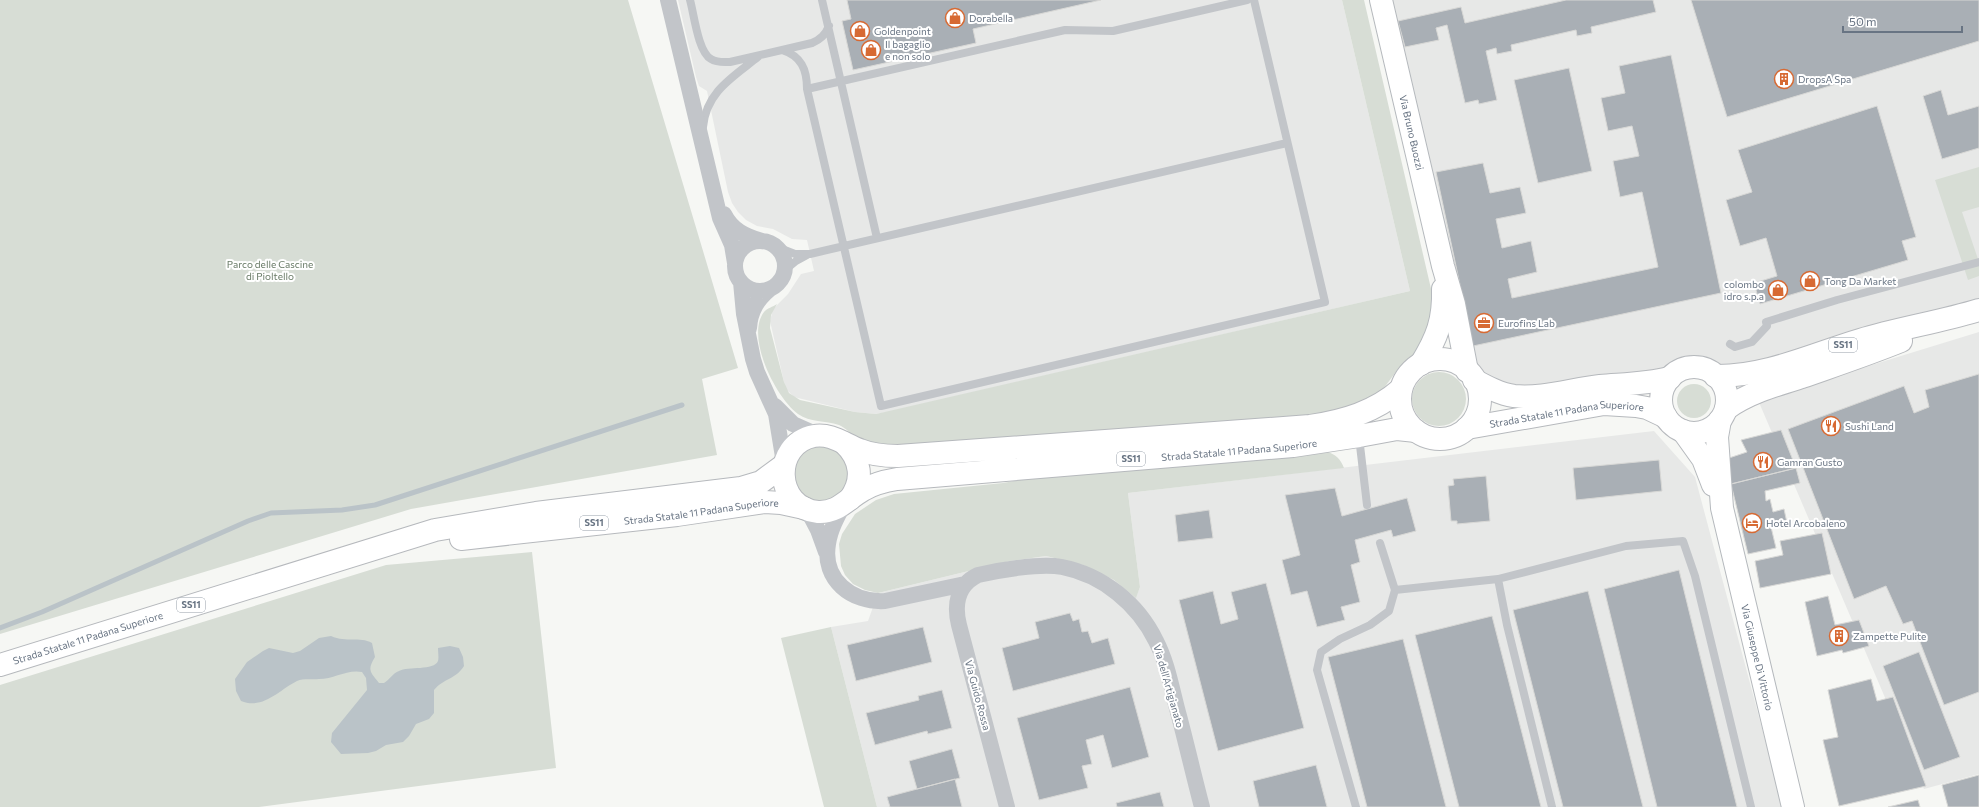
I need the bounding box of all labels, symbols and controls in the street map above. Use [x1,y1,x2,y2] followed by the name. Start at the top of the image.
[944,7,966,29] shop icon: Dorabella
[1843,8,1962,34] scale bar
[969,12,1013,24] place label: Dorabella
[1849,14,1877,28] text: 50 m
[849,20,871,42] shop icon: Goldenpoint
[874,25,931,37] place label: Goldenpoint
[885,38,931,62] place label: Il bagaglio e non solo
[860,39,882,61] shop icon: Il bagaglio e non solo
[1773,68,1795,90] building icon: DropsA Spa
[1798,73,1851,85] place label: DropsA Spa
[1397,94,1426,171] street label: Via Bruno Buozzi
[227,258,313,282] park label: Parco delle Cascine di Pioltello
[1799,270,1821,292] shop icon: Tong Da Market
[1824,275,1896,287] place label: Tong Da Market
[1724,278,1764,302] place label: colombo idro s.p.a
[1767,279,1789,301] shop icon: colombo idro s.p.a
[1473,312,1495,334] office icon: Eurofins Lab
[1498,317,1555,329] place label: Eurofins Lab
[1829,338,1857,352] road number: SS11
[1488,398,1645,430] street label: Strada Statale 11 Padana Superiore
[1820,415,1842,437] restaurant icon: Sushi Land
[1845,420,1894,432] place label: Sushi Land
[1161,436,1318,463] street label: Strada Statale 11 Padana Superiore
[1752,451,1774,473] restaurant icon: Gamran Gusto
[1117,452,1145,466] road number: SS11
[1777,456,1843,468] place label: Gamran Gusto
[623,496,779,527] street label: Strada Statale 11 Padana Superiore
[1741,512,1763,534] hotel icon: Hotel Arcobaleno
[580,516,608,530] road number: SS11
[1766,517,1845,529] place label: Hotel Arcobaleno
[177,598,205,612] road number: SS11
[1739,603,1776,712] street label: Via Giuseppe Di Vittorio
[11,609,164,667] street label: Strada Statale 11 Padana Superiore
[1828,625,1850,647] building icon: Zampette Pulite
[1853,630,1926,642] place label: Zampette Pulite
[1151,643,1187,729] street label: Via dell'Artigianato
[963,659,993,731] street label: Via Guido Rossa

